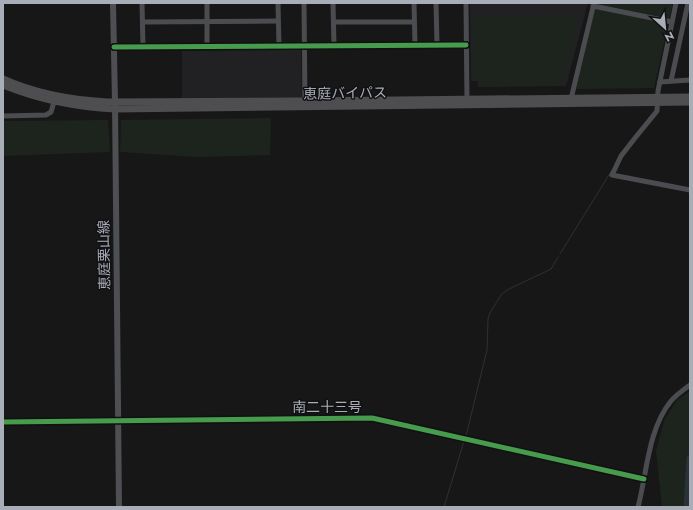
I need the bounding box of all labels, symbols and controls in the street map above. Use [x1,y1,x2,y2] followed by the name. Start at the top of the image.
[645,8,685,48] north arrow
[662,28,677,46] text: N
[303,82,387,104] street label: 恵庭バイパス
[93,220,115,290] street label: 恵庭栗山線
[292,397,362,417] street label: 南二十三号

